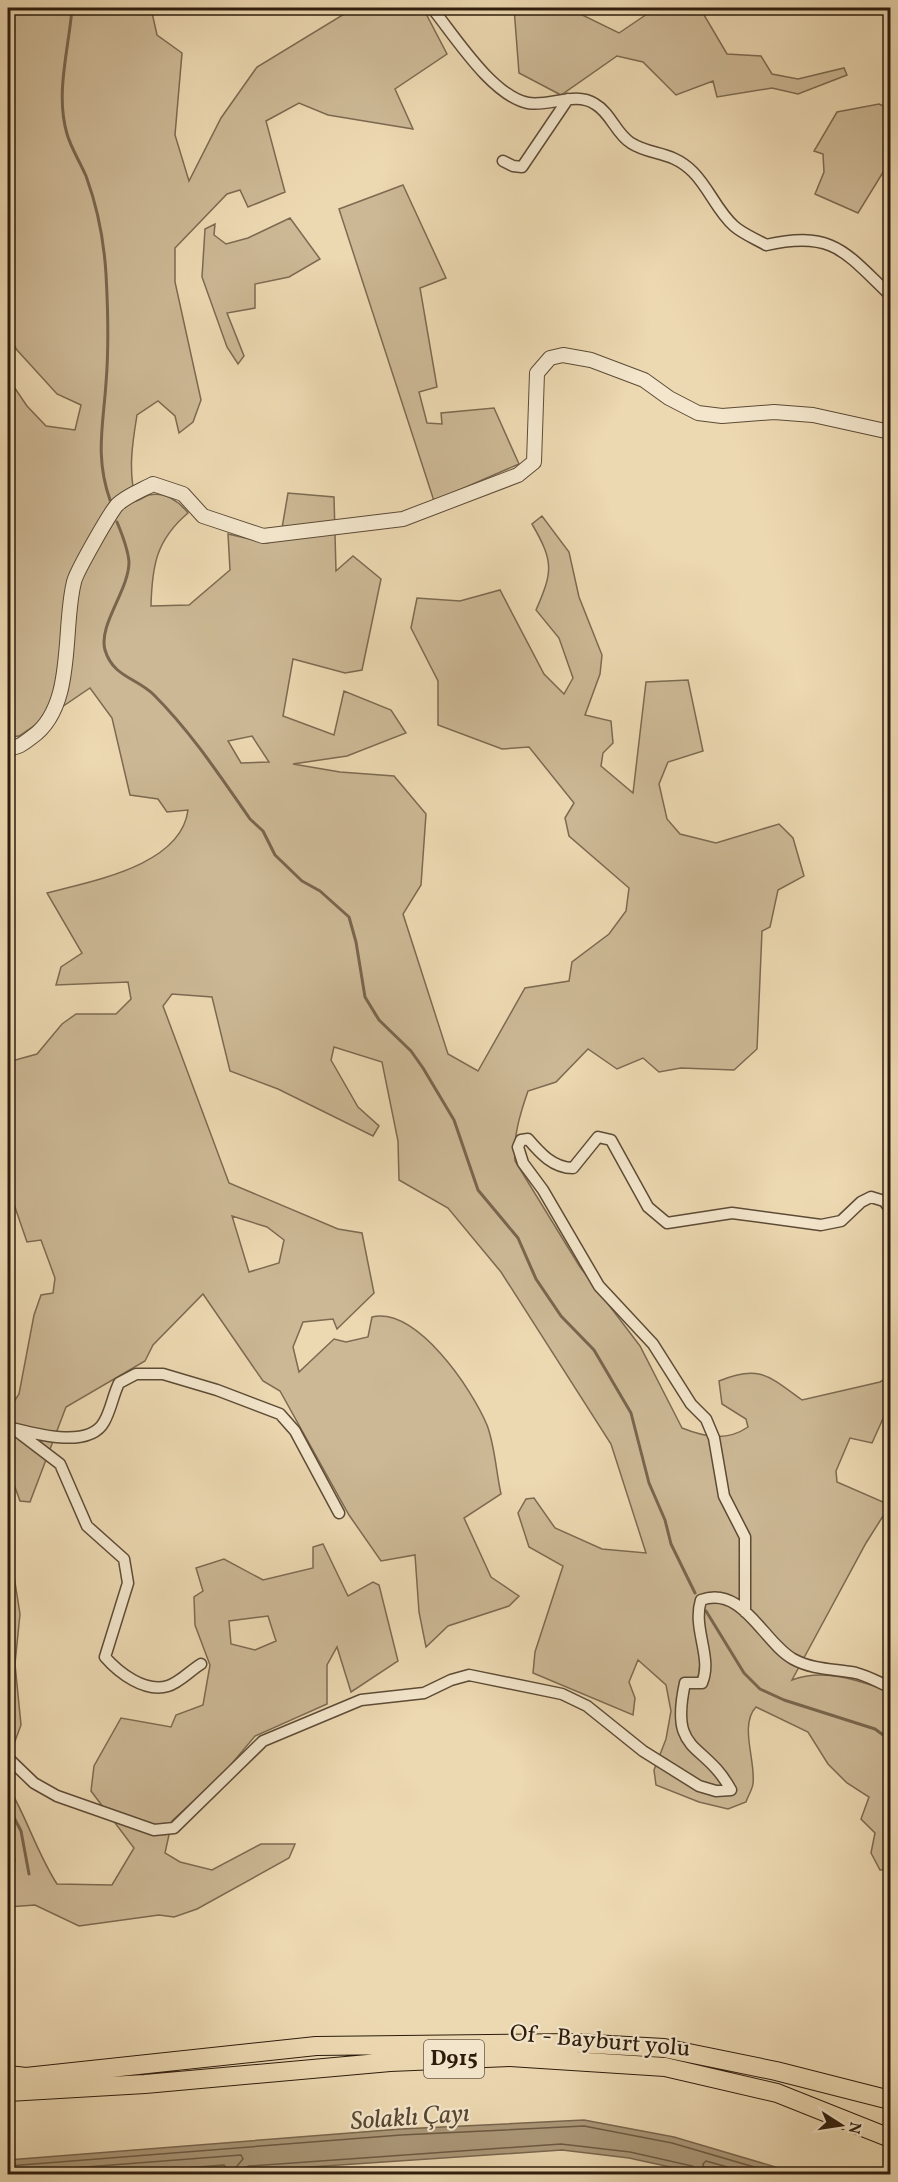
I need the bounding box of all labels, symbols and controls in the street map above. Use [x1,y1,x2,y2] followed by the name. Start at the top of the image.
[508,2017,692,2067] street label: Of - Bayburt yolu
[424,2040,484,2078] road number: D915
[811,2095,871,2155] north arrow
[349,2096,471,2140] water label: Solaklı Çayı
[842,2120,866,2136] text: N

